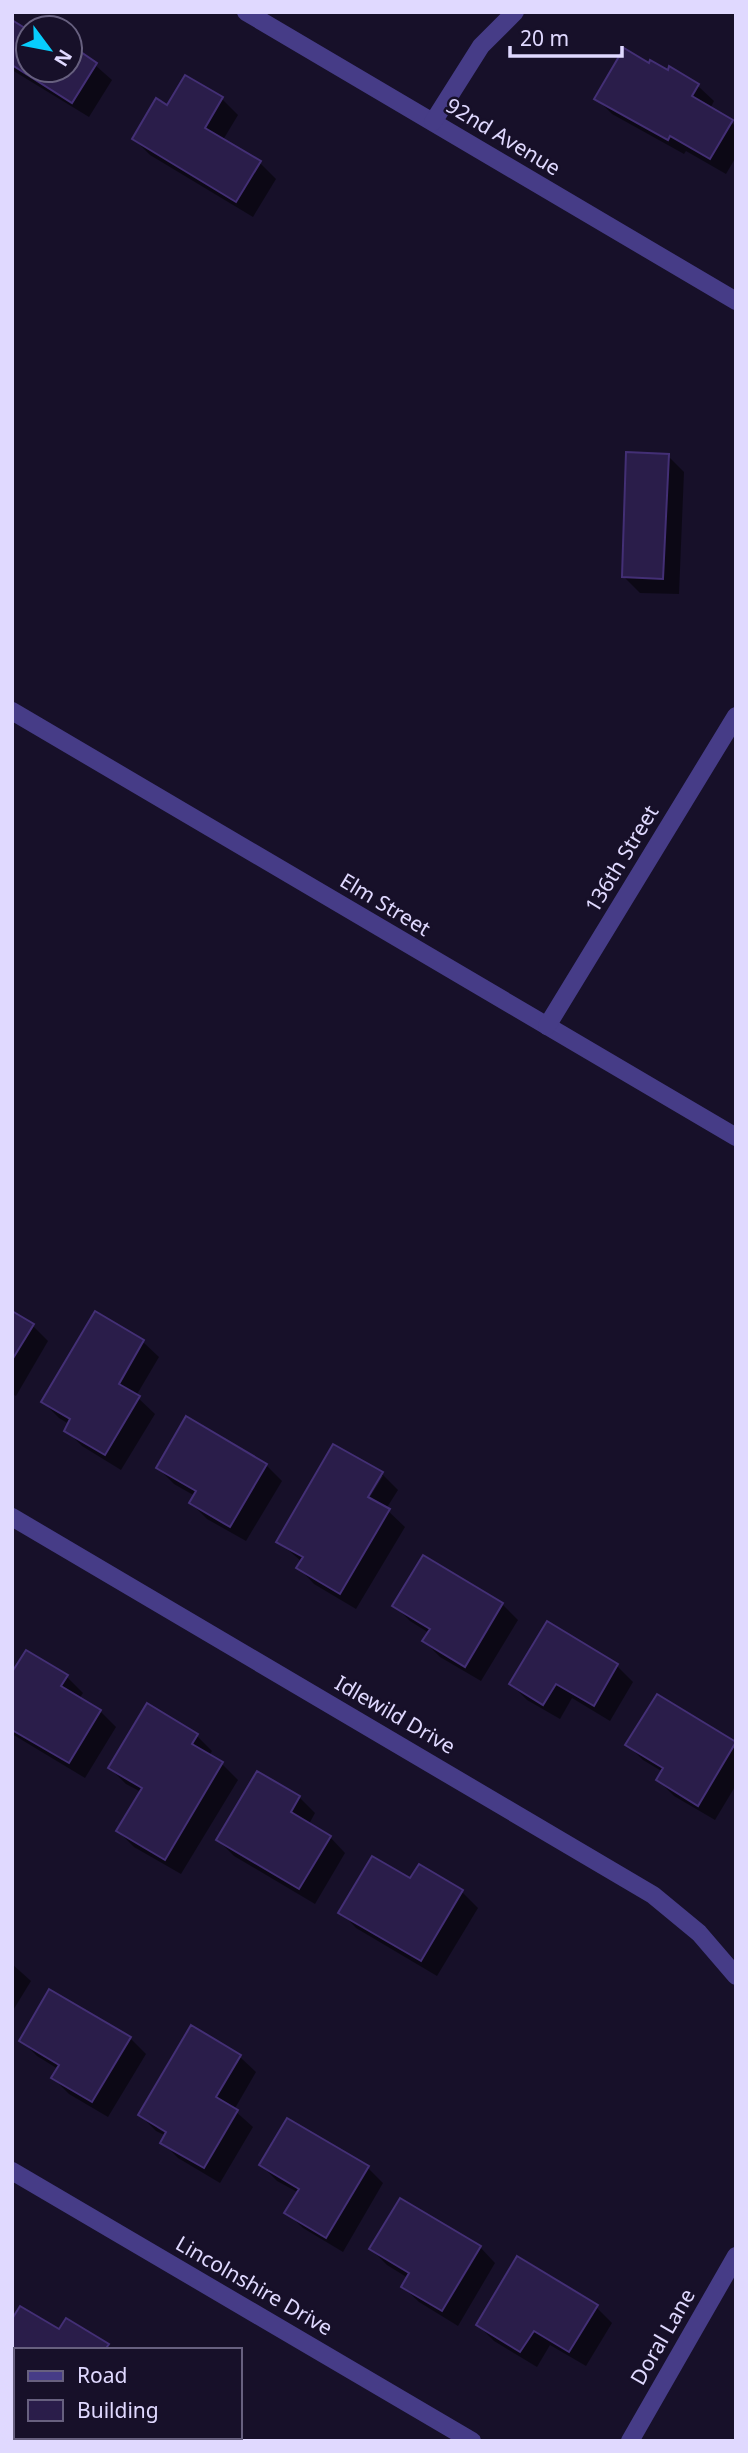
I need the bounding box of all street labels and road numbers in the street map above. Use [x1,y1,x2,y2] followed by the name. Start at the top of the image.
[441,91,566,181] street label: 92nd Avenue
[578,799,664,917] street label: 136th Street
[335,866,436,942] street label: Elm Street
[330,1668,461,1760] street label: Idlewild Drive
[171,2229,338,2341] street label: Lincolnshire Drive
[623,2283,701,2390] street label: Doral Lane

